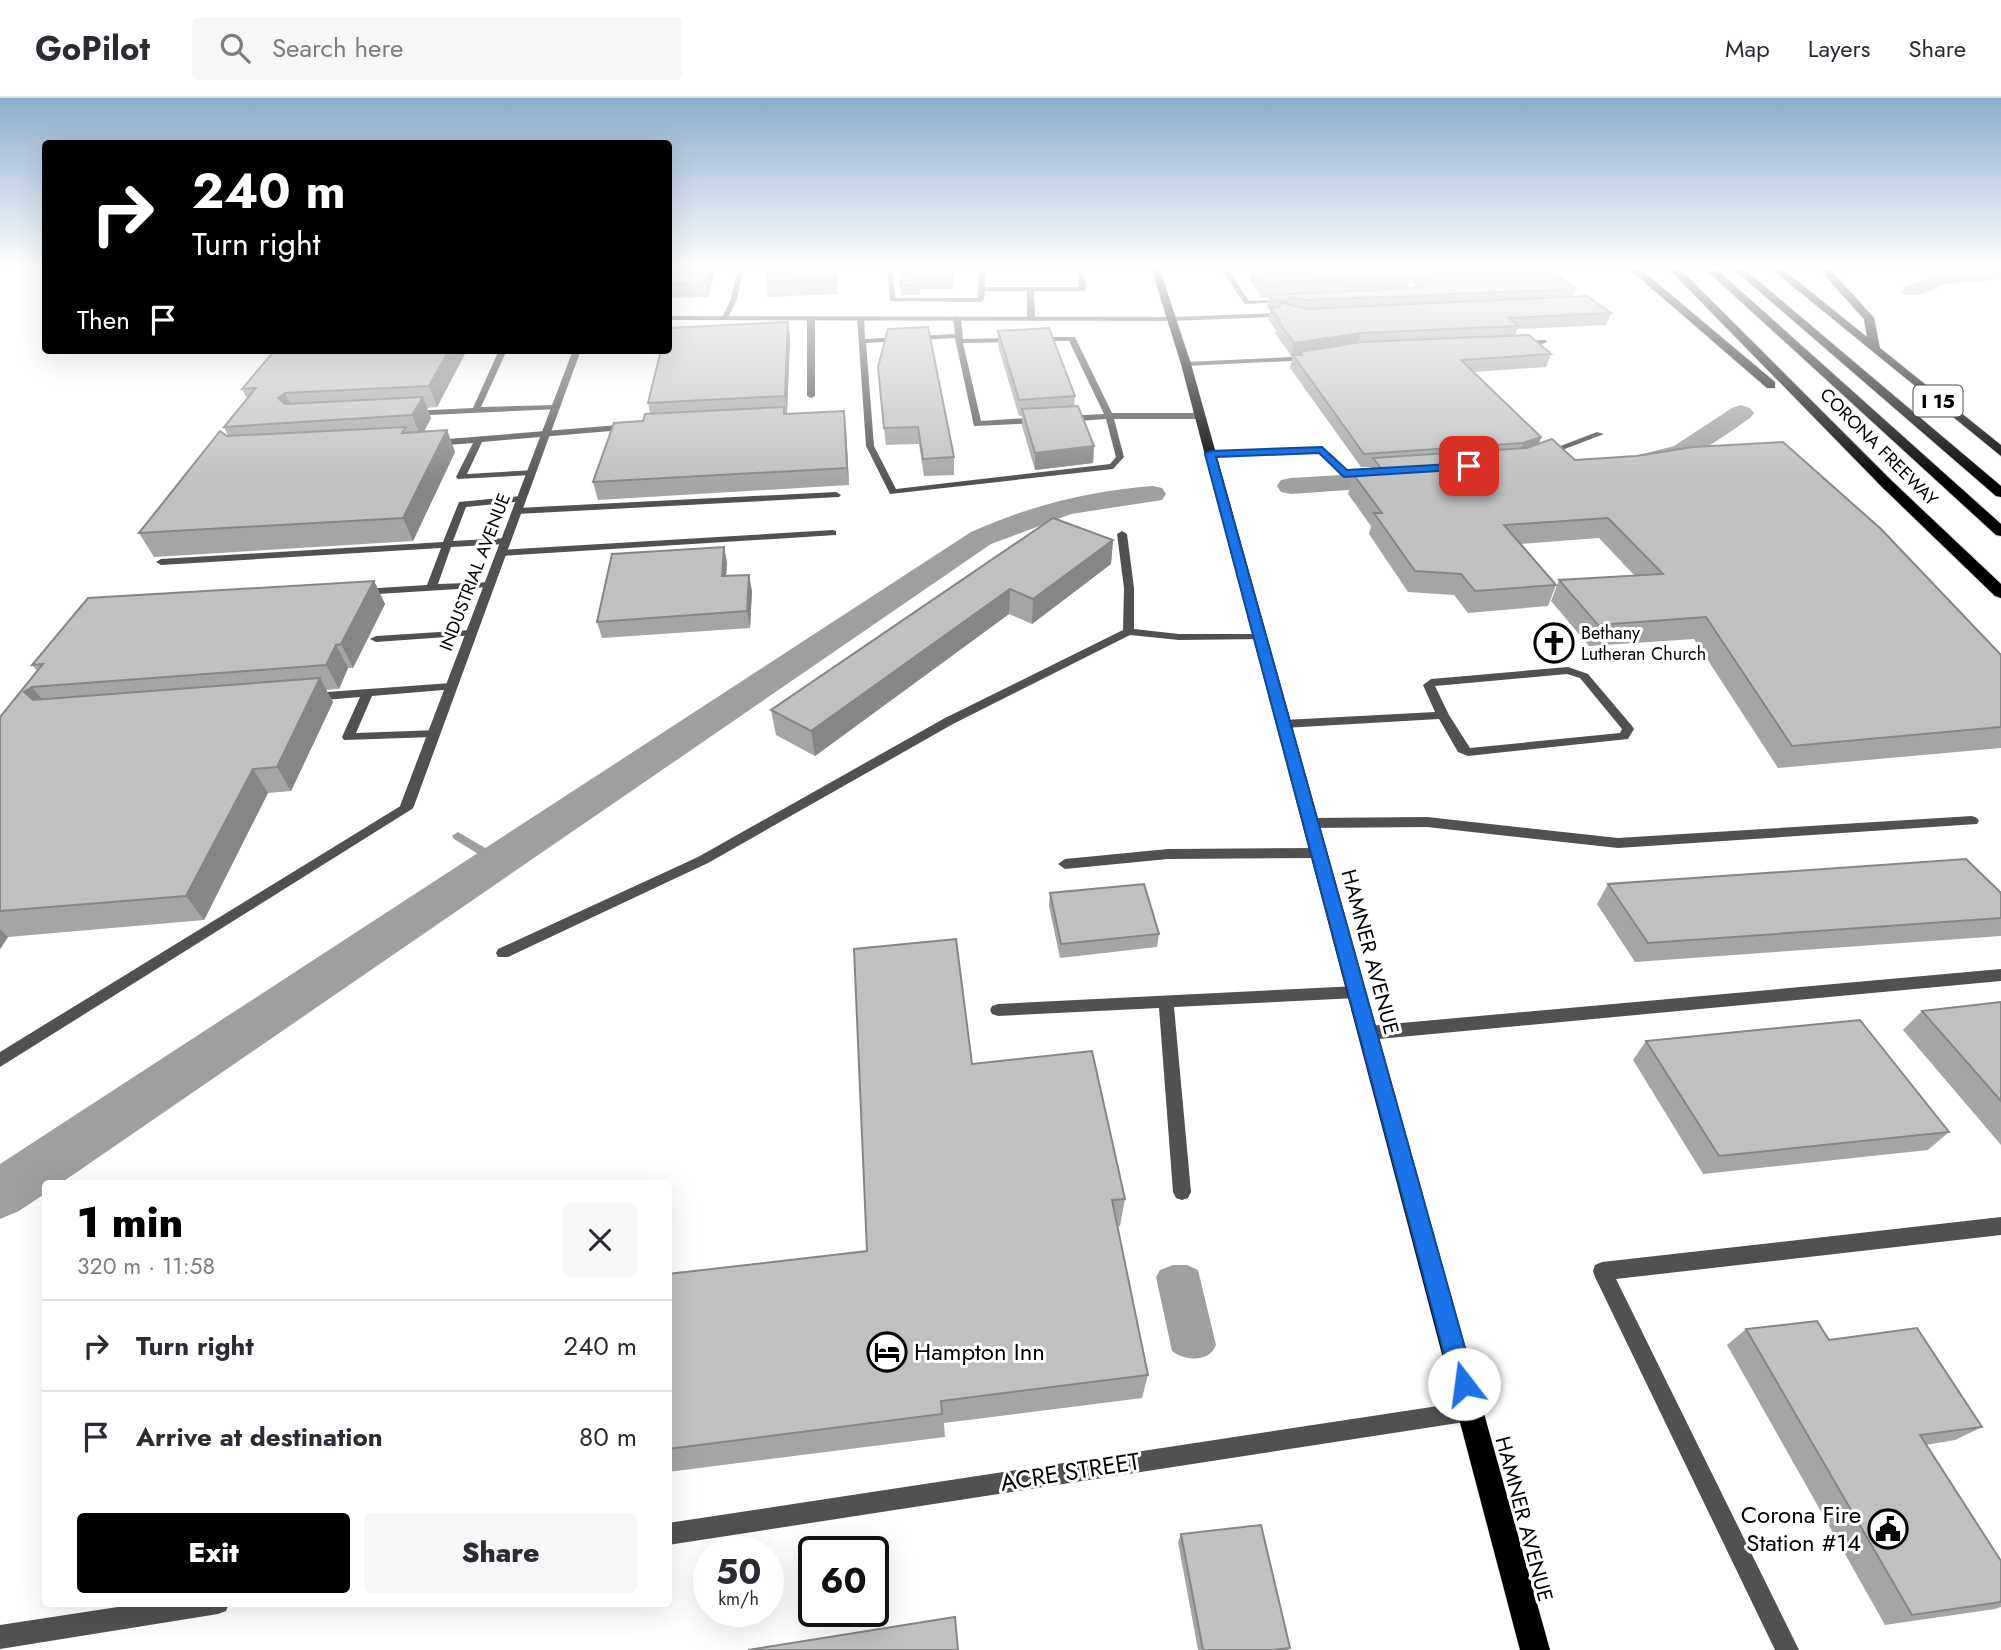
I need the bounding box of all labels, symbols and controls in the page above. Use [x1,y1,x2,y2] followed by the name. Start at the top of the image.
[192,17,682,80] search box
[35,25,150,72] text: GoPilot
[216,29,254,67] icon: search
[272,29,403,67] text: Search here
[1725,31,1770,66] text: Map
[1808,31,1870,66] text: Layers
[1908,31,1966,66] text: Share
[192,156,346,226] text: 240 m
[77,168,168,259] icon: right
[192,221,321,267] text: Turn right
[77,301,130,339] text: Then
[144,301,182,339] icon: arrive
[1814,382,1945,513] street label: CORONA FREEWAY
[1913,386,1962,416] road number: I 15
[1439,436,1499,496] pin
[1450,447,1488,485] icon: arrive
[433,489,517,655] street label: INDUSTRIAL AVENUE
[1581,620,1706,667] place label: Bethany Lutheran Church
[1533,622,1575,664] church icon: Bethany Lutheran Church
[1334,866,1406,1038] street label: HAMNER AVENUE
[77,1192,183,1253] text: 1 min
[563,1203,637,1277] button: close
[77,1249,215,1283] text: 320 m · 11:58
[77,1327,115,1365] icon: right
[136,1327,254,1365] text: Turn right
[563,1327,637,1365] text: 240 m
[866,1331,908,1373] hotel icon: Hampton Inn
[914,1334,1045,1369] place label: Hampton Inn
[1427,1347,1501,1421] position arrow
[77,1418,115,1456] icon: arrive
[136,1418,383,1456] text: Arrive at destination
[579,1418,637,1456] text: 80 m
[1488,1433,1560,1605] street label: HAMNER AVENUE
[998,1443,1142,1500] street label: ACRE STREET
[1741,1497,1861,1560] place label: Corona Fire Station #14
[1867,1508,1909,1550] public building icon: Corona Fire Station #14
[77,1513,350,1593] button: Exit
[364,1513,637,1593] button: Share
[798,1536,889,1627] speed limit sign: 60
[716,1547,761,1597] text: 50
[718,1586,759,1612] text: km/h

